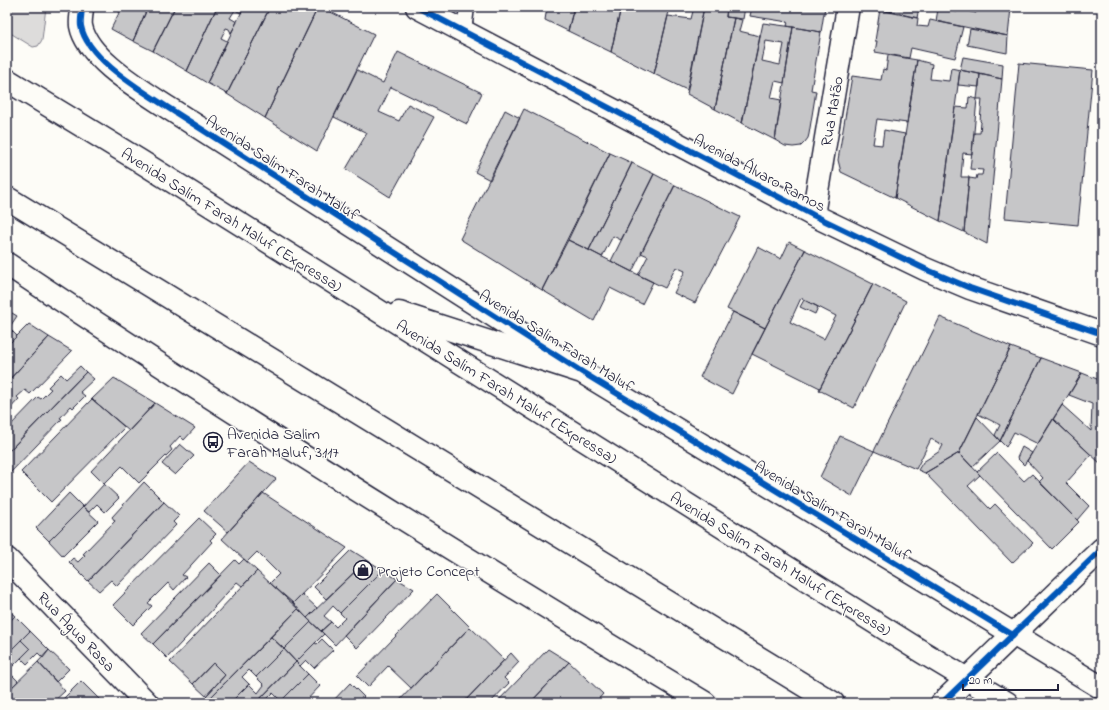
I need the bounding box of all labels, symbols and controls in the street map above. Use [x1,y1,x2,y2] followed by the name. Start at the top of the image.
[815,74,851,148] street label: Rua Matão
[200,110,364,228] street label: Avenida Salim Farah Maluf
[688,129,830,219] street label: Avenida Álvaro Ramos
[116,142,346,299] street label: Avenida Salim Farah Maluf (Expressa)
[474,284,639,400] street label: Avenida Salim Farah Maluf
[391,314,621,471] street label: Avenida Salim Farah Maluf (Expressa)
[226,423,339,465] place label: Avenida Salim Farah Maluf, 3117
[202,431,224,453] bus stop icon: Avenida Salim Farah Maluf, 3117
[749,455,915,568] street label: Avenida Salim Farah Maluf
[665,486,895,643] street label: Avenida Salim Farah Maluf (Expressa)
[352,559,374,581] shop icon: Projeto Concept
[377,560,480,584] place label: Projeto Concept
[31,587,120,678] street label: Rua Água Rasa
[963,666,1058,692] scale bar
[969,672,992,690] text: 20 m

